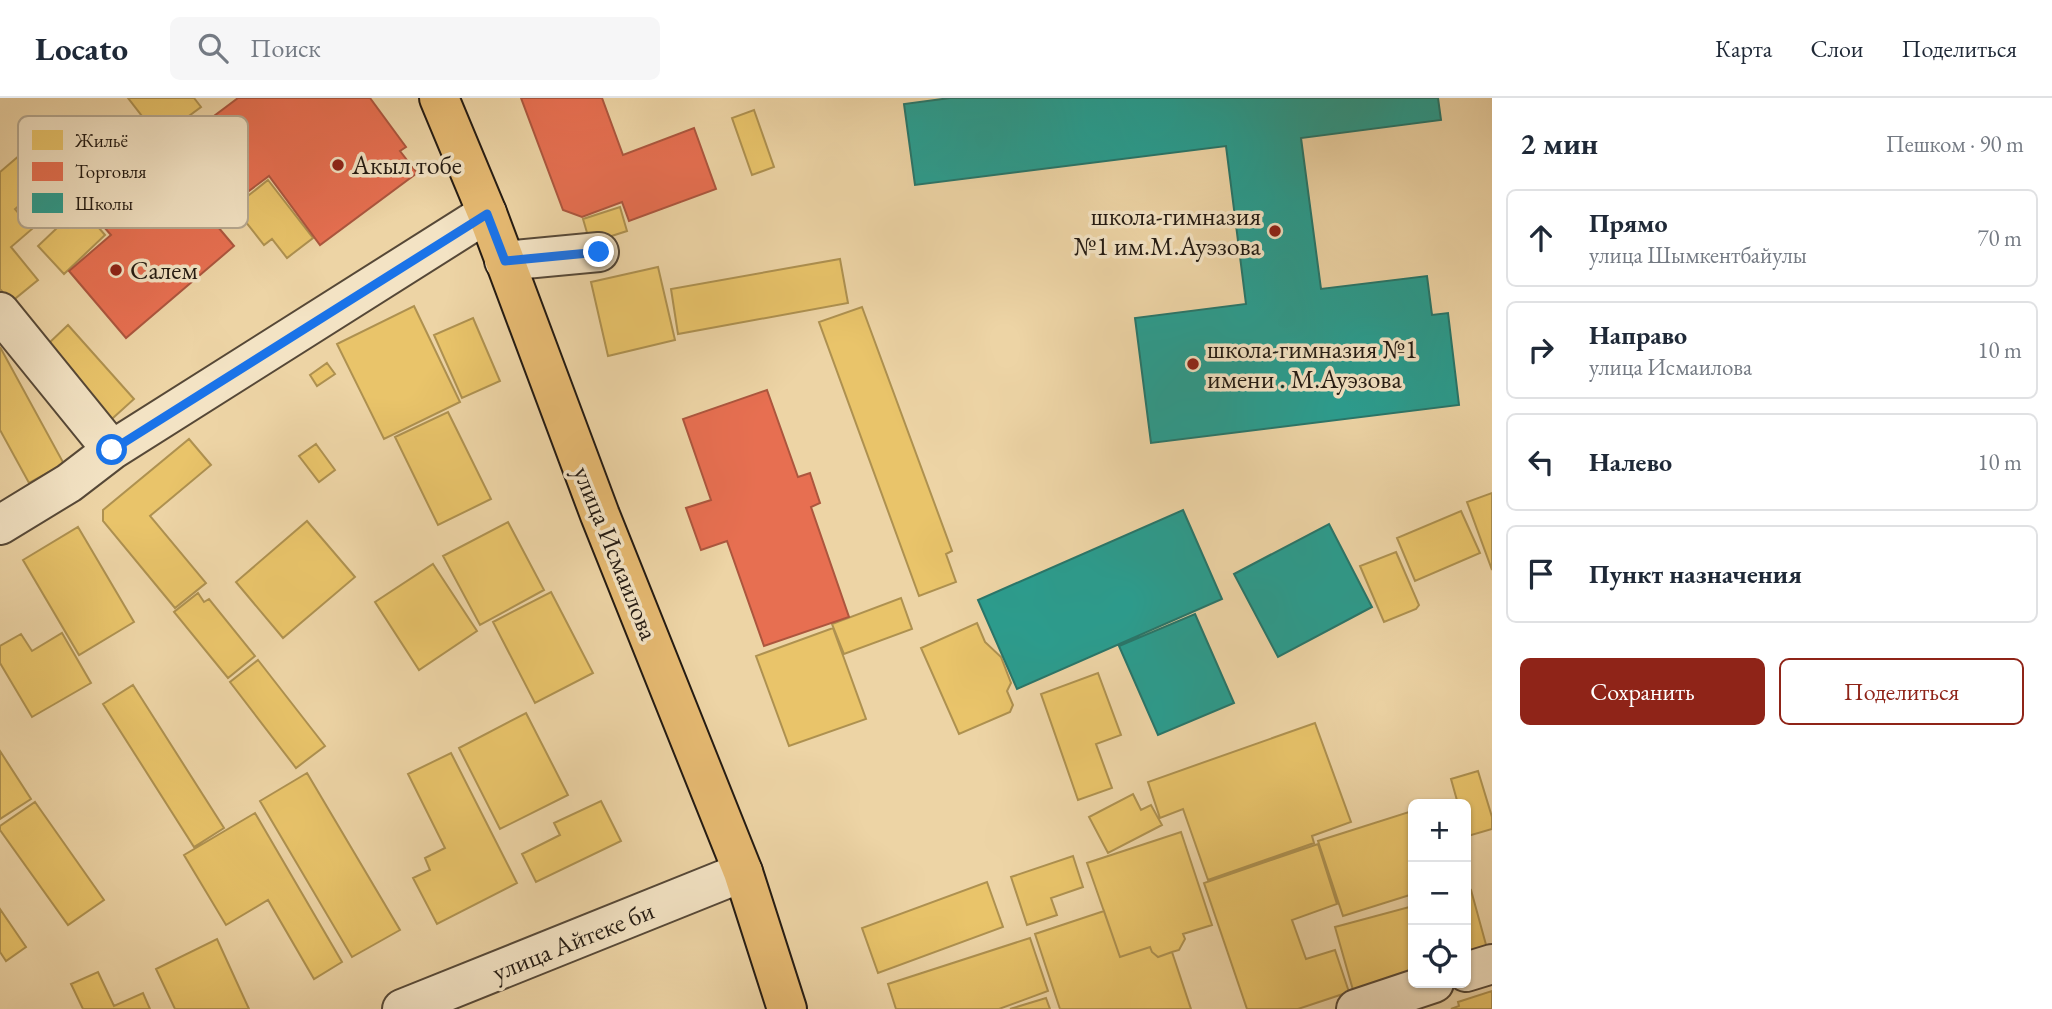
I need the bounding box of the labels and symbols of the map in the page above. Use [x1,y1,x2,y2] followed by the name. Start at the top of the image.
[18,116,248,228] legend
[74,128,128,153] text: Жильё
[351,148,462,182] place label: Акыл тобе
[330,157,346,173] marker: Акыл тобе
[75,159,147,184] text: Торговля
[75,191,133,216] text: Школы
[1074,199,1262,263] place label: школа-гимназия №1 им.М.Ауэзова
[1267,223,1283,239] marker: школа-гимназия №1 им.М.Ауэзова
[583,236,614,267] route end
[130,253,198,287] place label: Салем
[108,262,124,278] marker: Салем
[1207,332,1417,396] place label: школа-гимназия №1 имени . М.Ауэзова
[1185,356,1201,372] marker: школа-гимназия №1 имени . М.Ауэзова
[96,434,127,465] route start
[566,461,667,645] street label: улица Исмаилова
[487,893,659,989] street label: улица Айтеке би

